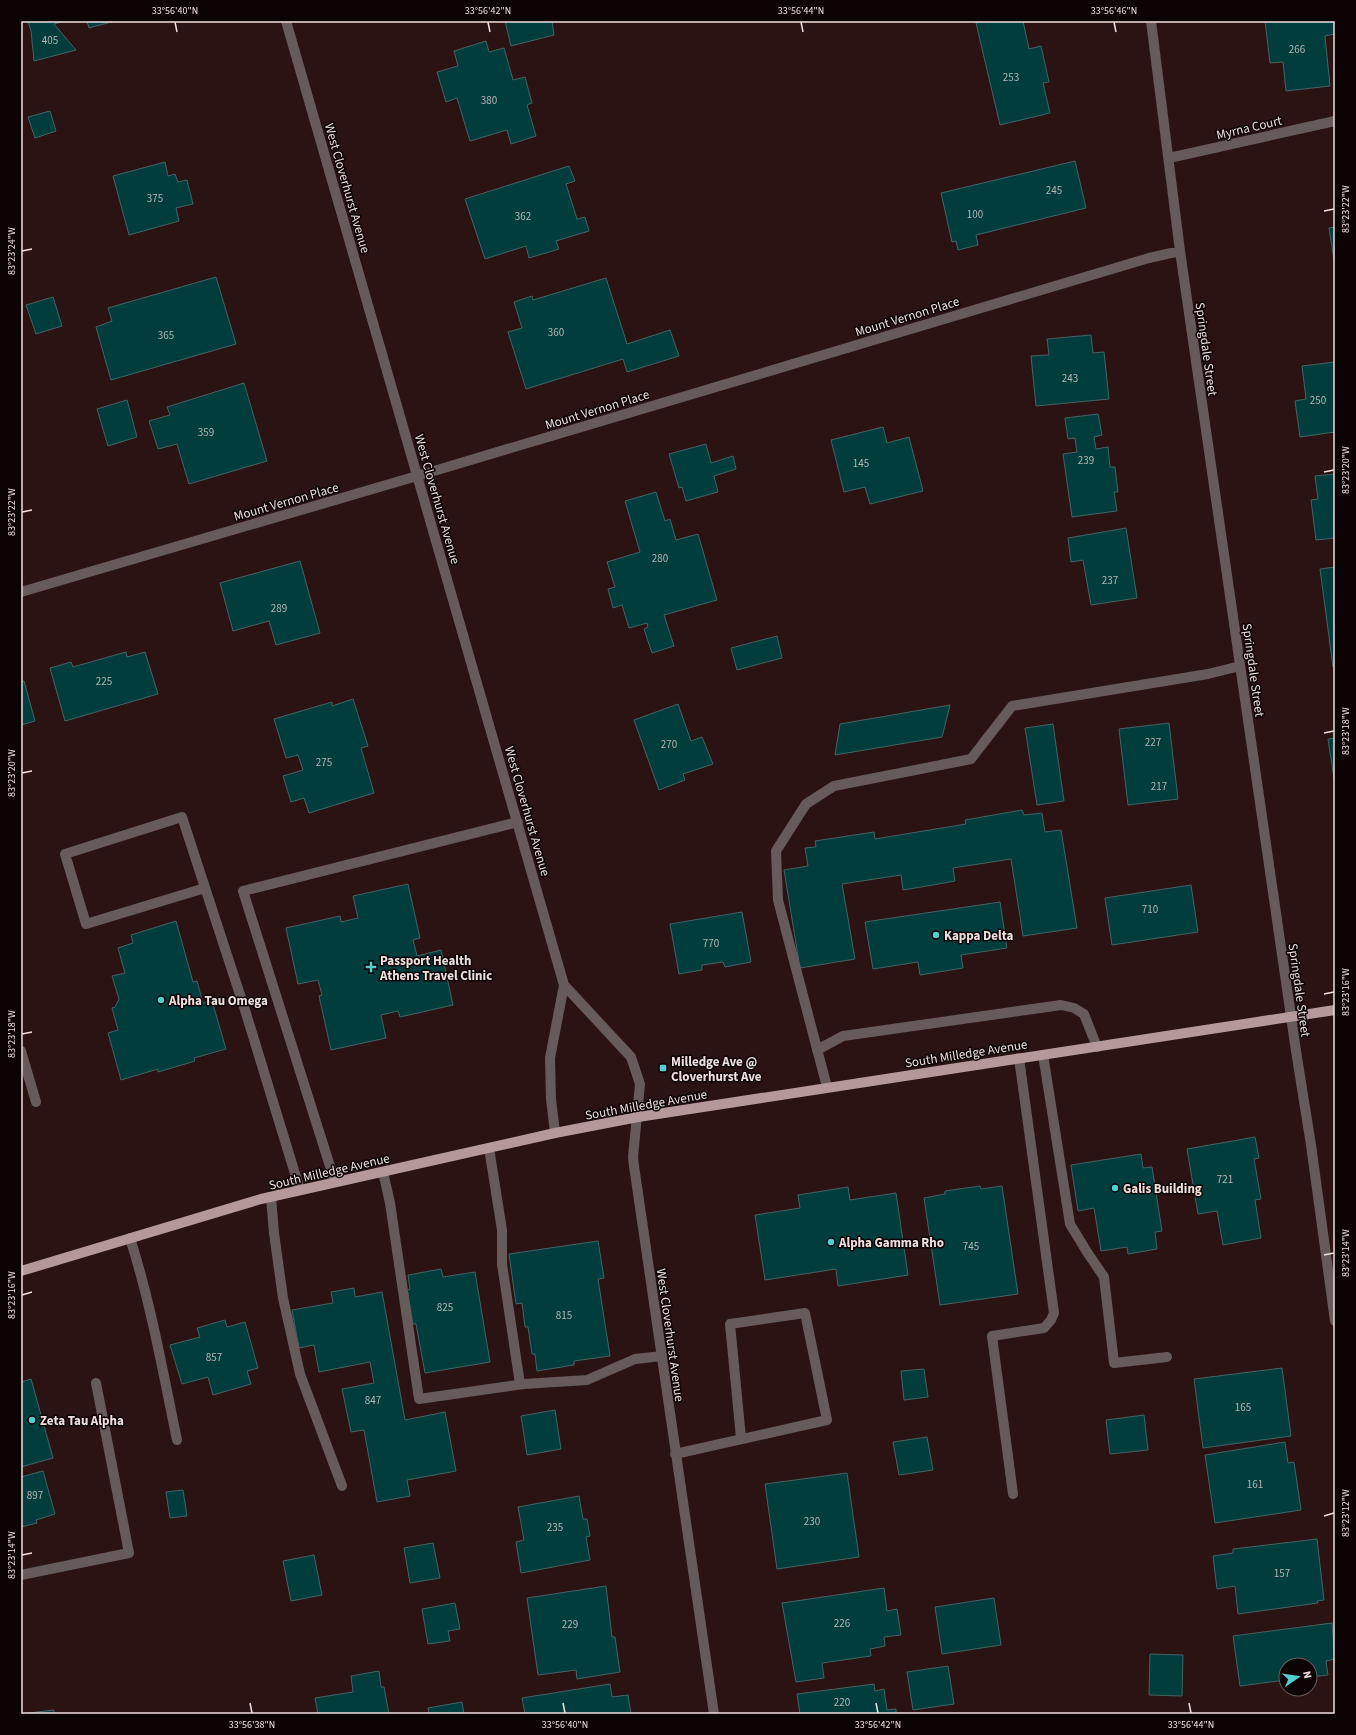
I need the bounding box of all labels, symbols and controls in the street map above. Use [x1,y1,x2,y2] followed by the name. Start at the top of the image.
[152,4,198,18] text: 33°56'40"N
[465,4,511,18] text: 33°56'42"N
[778,4,824,18] text: 33°56'44"N
[1091,4,1137,18] text: 33°56'46"N
[42,33,58,48] house number: 405
[1289,42,1306,57] house number: 266
[1003,70,1019,85] house number: 253
[481,93,497,108] house number: 380
[1215,112,1284,144] street label: Myrna Court
[320,121,374,255] street label: West Cloverhurst Avenue
[1046,183,1062,198] house number: 245
[1339,185,1353,233] text: 83°23'22"W
[147,191,163,206] house number: 375
[967,207,983,222] house number: 100
[515,209,531,224] house number: 362
[5,227,19,275] text: 83°23'24"W
[853,293,962,341] street label: Mount Vernon Place
[1191,301,1222,398] street label: Springdale Street
[548,325,564,340] house number: 360
[158,328,174,343] house number: 365
[1062,371,1078,386] house number: 243
[543,386,652,434] street label: Mount Vernon Place
[1310,393,1326,408] house number: 250
[198,425,214,440] house number: 359
[410,432,464,566] street label: West Cloverhurst Avenue
[1339,446,1353,494] text: 83°23'20"W
[1078,453,1094,468] house number: 239
[853,456,869,471] house number: 145
[232,478,341,526] street label: Mount Vernon Place
[5,488,19,536] text: 83°23'22"W
[652,551,668,566] house number: 280
[1102,573,1118,588] house number: 237
[271,601,287,616] house number: 289
[1238,622,1269,719] street label: Springdale Street
[96,674,112,689] house number: 225
[1339,707,1353,755] text: 83°23'18"W
[1145,735,1161,750] house number: 227
[661,737,677,752] house number: 270
[500,744,554,878] street label: West Cloverhurst Avenue
[5,749,19,797] text: 83°23'20"W
[316,755,332,770] house number: 275
[1151,779,1167,794] house number: 217
[1142,902,1158,917] house number: 710
[944,927,1013,945] place label: Kappa Delta
[931,930,941,940] marker: Kappa Delta
[703,936,719,951] house number: 770
[1284,942,1315,1039] street label: Springdale Street
[379,952,492,985] place label: Passport Health Athens Travel Clinic
[365,961,377,973] marker: Passport Health Athens Travel Clinic
[1339,968,1353,1016] text: 83°23'16"W
[168,992,268,1010] place label: Alpha Tau Omega
[156,995,166,1005] marker: Alpha Tau Omega
[5,1010,19,1058] text: 83°23'18"W
[904,1035,1029,1073] street label: South Milledge Avenue
[671,1053,762,1086] place label: Milledge Ave @ Cloverhurst Ave
[658,1063,668,1073] marker: Milledge Ave @ Cloverhurst Ave
[584,1085,709,1125] street label: South Milledge Avenue
[267,1149,391,1195] street label: South Milledge Avenue
[1217,1172,1233,1187] house number: 721
[1123,1180,1202,1198] place label: Galis Building
[1110,1183,1120,1193] marker: Galis Building
[1339,1229,1353,1277] text: 83°23'14"W
[838,1234,944,1252] place label: Alpha Gamma Rho
[826,1237,836,1247] marker: Alpha Gamma Rho
[963,1239,979,1254] house number: 745
[652,1267,688,1403] street label: West Cloverhurst Avenue
[5,1271,19,1319] text: 83°23'16"W
[437,1300,453,1315] house number: 825
[556,1308,572,1323] house number: 815
[206,1350,222,1365] house number: 857
[365,1393,381,1408] house number: 847
[1235,1400,1251,1415] house number: 165
[40,1412,124,1430] place label: Zeta Tau Alpha
[27,1415,37,1425] marker: Zeta Tau Alpha
[1247,1477,1263,1492] house number: 161
[27,1488,43,1503] house number: 897
[1339,1489,1353,1537] text: 83°23'12"W
[804,1514,820,1529] house number: 230
[547,1520,563,1535] house number: 235
[5,1531,19,1579] text: 83°23'14"W
[1274,1566,1290,1581] house number: 157
[834,1616,851,1631] house number: 226
[562,1617,578,1632] house number: 229
[1278,1657,1318,1697] north arrow
[1299,1670,1315,1680] text: N
[834,1695,850,1710] house number: 220
[229,1718,275,1732] text: 33°56'38"N
[542,1718,588,1732] text: 33°56'40"N
[855,1718,901,1732] text: 33°56'42"N
[1168,1718,1214,1732] text: 33°56'44"N

